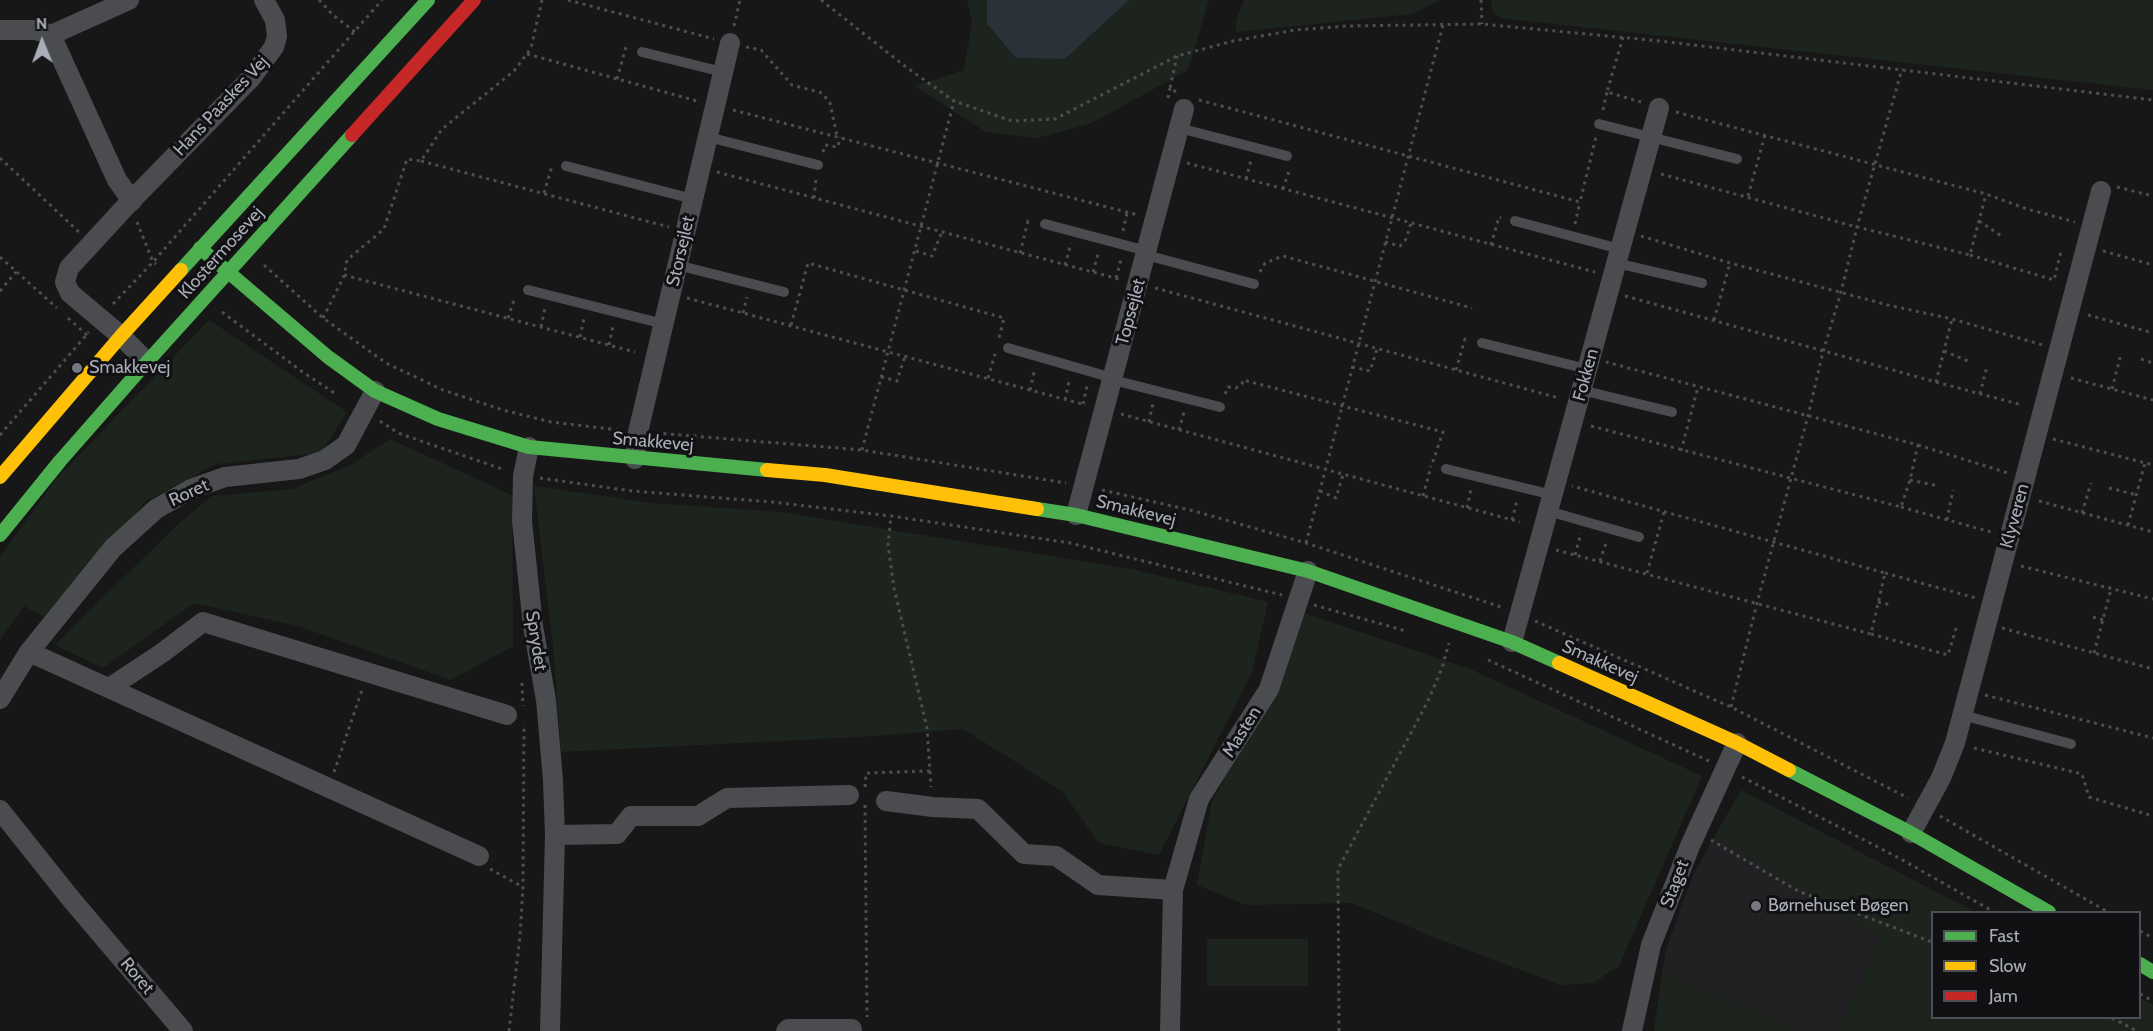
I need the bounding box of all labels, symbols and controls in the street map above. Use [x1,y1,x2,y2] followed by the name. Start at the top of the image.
[12,12,72,72] north arrow
[36,14,47,33] text: N
[169,52,273,160] street label: Hans Paaskes Vej
[174,202,268,304] street label: Klostermosevej
[662,214,700,288] street label: Storsejlet
[1112,276,1150,348] street label: Topsejlet
[1569,346,1603,404] street label: Fokken
[89,357,170,379] place label: Smakkevej
[70,361,84,375] marker: Smakkevej
[611,428,695,456] street label: Smakkevej
[166,475,212,511] street label: Roret
[1996,481,2034,551] street label: Klyveren
[1094,491,1178,531] street label: Smakkevej
[521,610,551,672] street label: Sprydet
[1558,636,1642,688] street label: Smakkevej
[1218,703,1266,761] street label: Masten
[1656,857,1694,911] street label: Staget
[1768,895,1908,917] place label: Børnehuset Bøgen
[1749,899,1763,913] marker: Børnehuset Bøgen
[1931,911,2141,1019] legend
[1989,925,2020,947] text: Fast
[116,953,158,999] street label: Roret
[1989,955,2026,977] text: Slow
[1989,985,2018,1007] text: Jam

